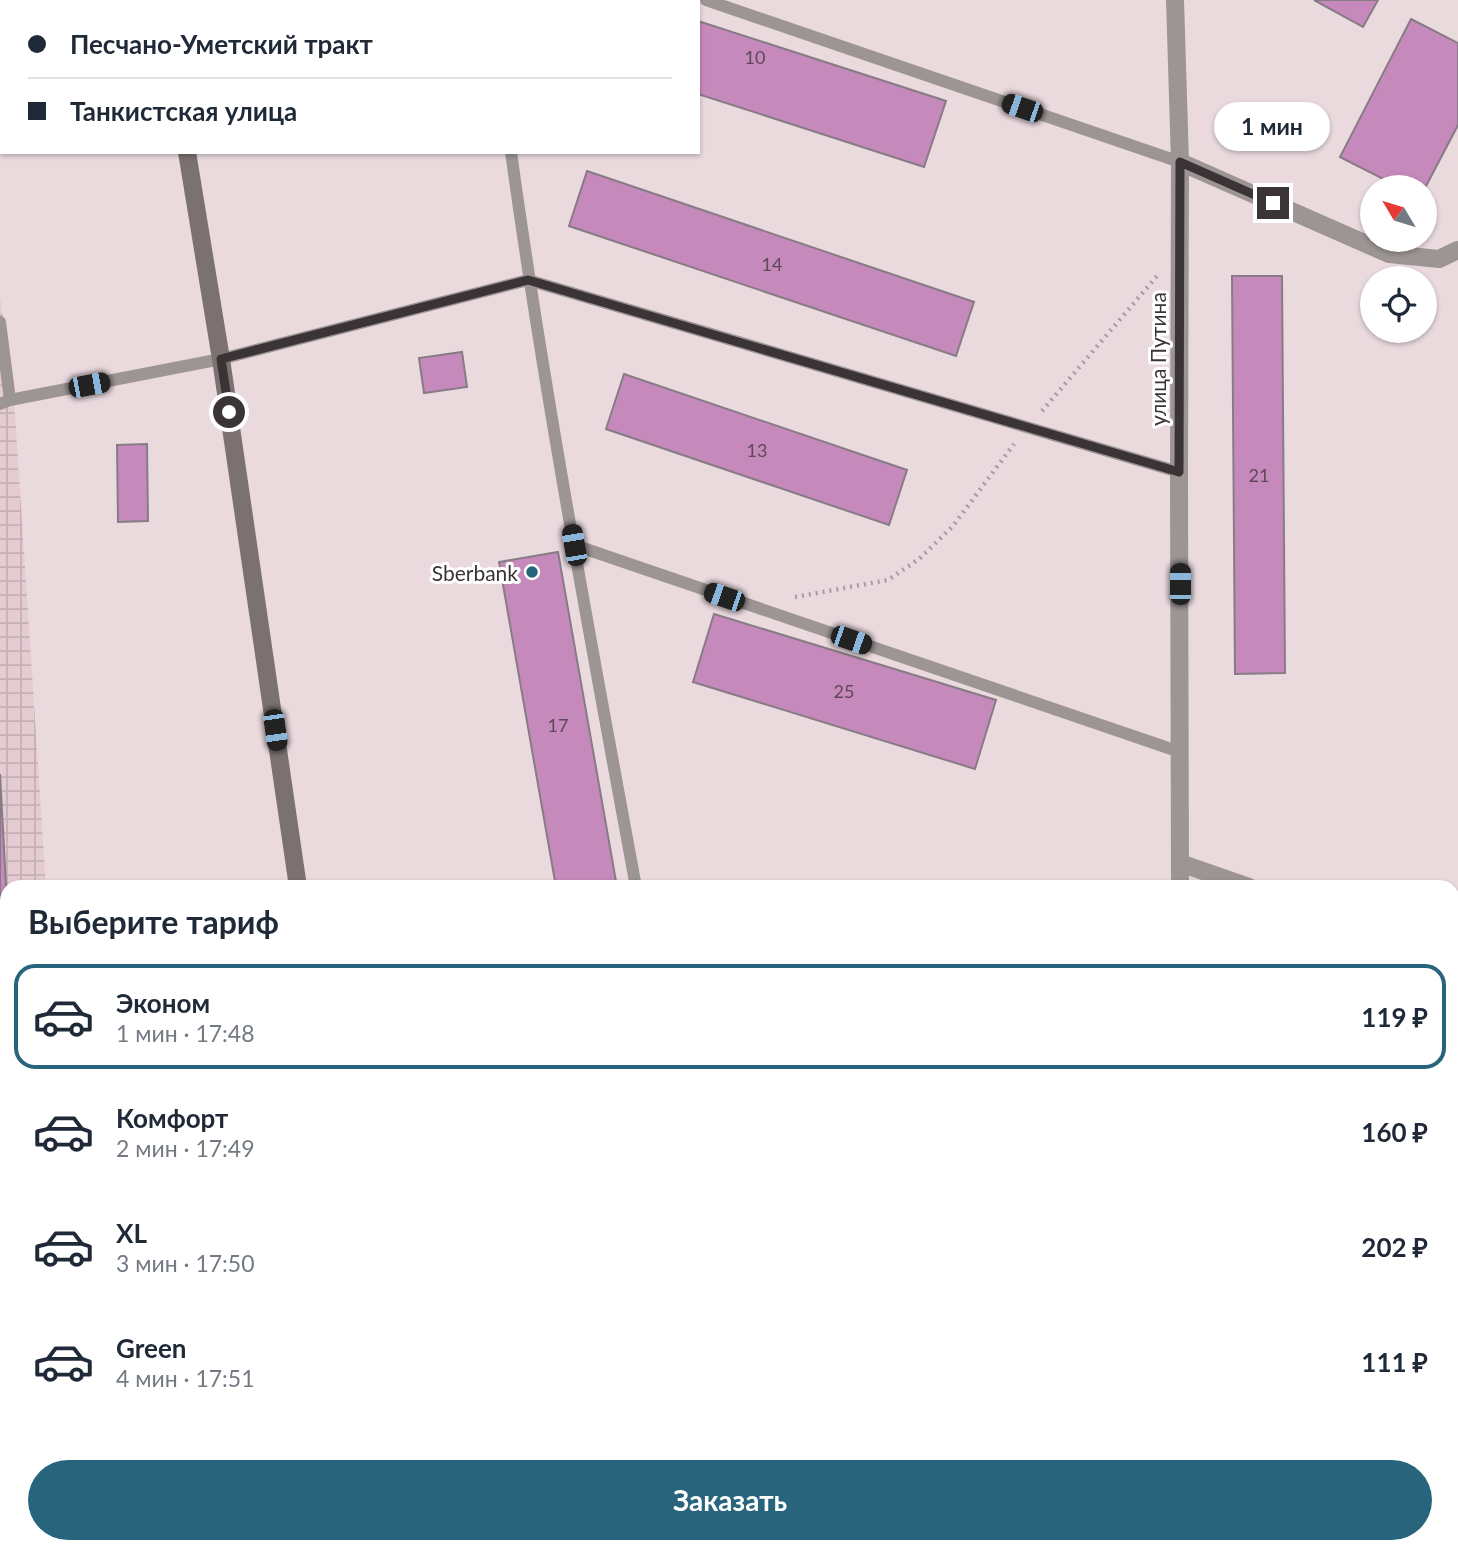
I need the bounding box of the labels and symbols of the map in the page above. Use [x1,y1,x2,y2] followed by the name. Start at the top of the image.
[745,46,765,68] house number: 10
[999,91,1046,125] car
[1215,102,1331,150] callout: 1 мин
[1360,175,1437,252] north arrow
[1257,187,1289,219] route end
[762,253,782,275] house number: 14
[1145,292,1170,426] street label: улица Путина
[67,371,112,399] car
[213,396,245,428] route start
[747,439,767,461] house number: 13
[1249,464,1269,486] house number: 21
[561,522,588,568] car
[432,560,518,585] place label: Sberbank
[1170,563,1191,605] car
[524,564,540,580] marker: Sberbank
[701,580,748,614] car
[828,623,875,657] car
[834,680,854,702] house number: 25
[262,708,289,752] car
[548,714,568,736] house number: 17

